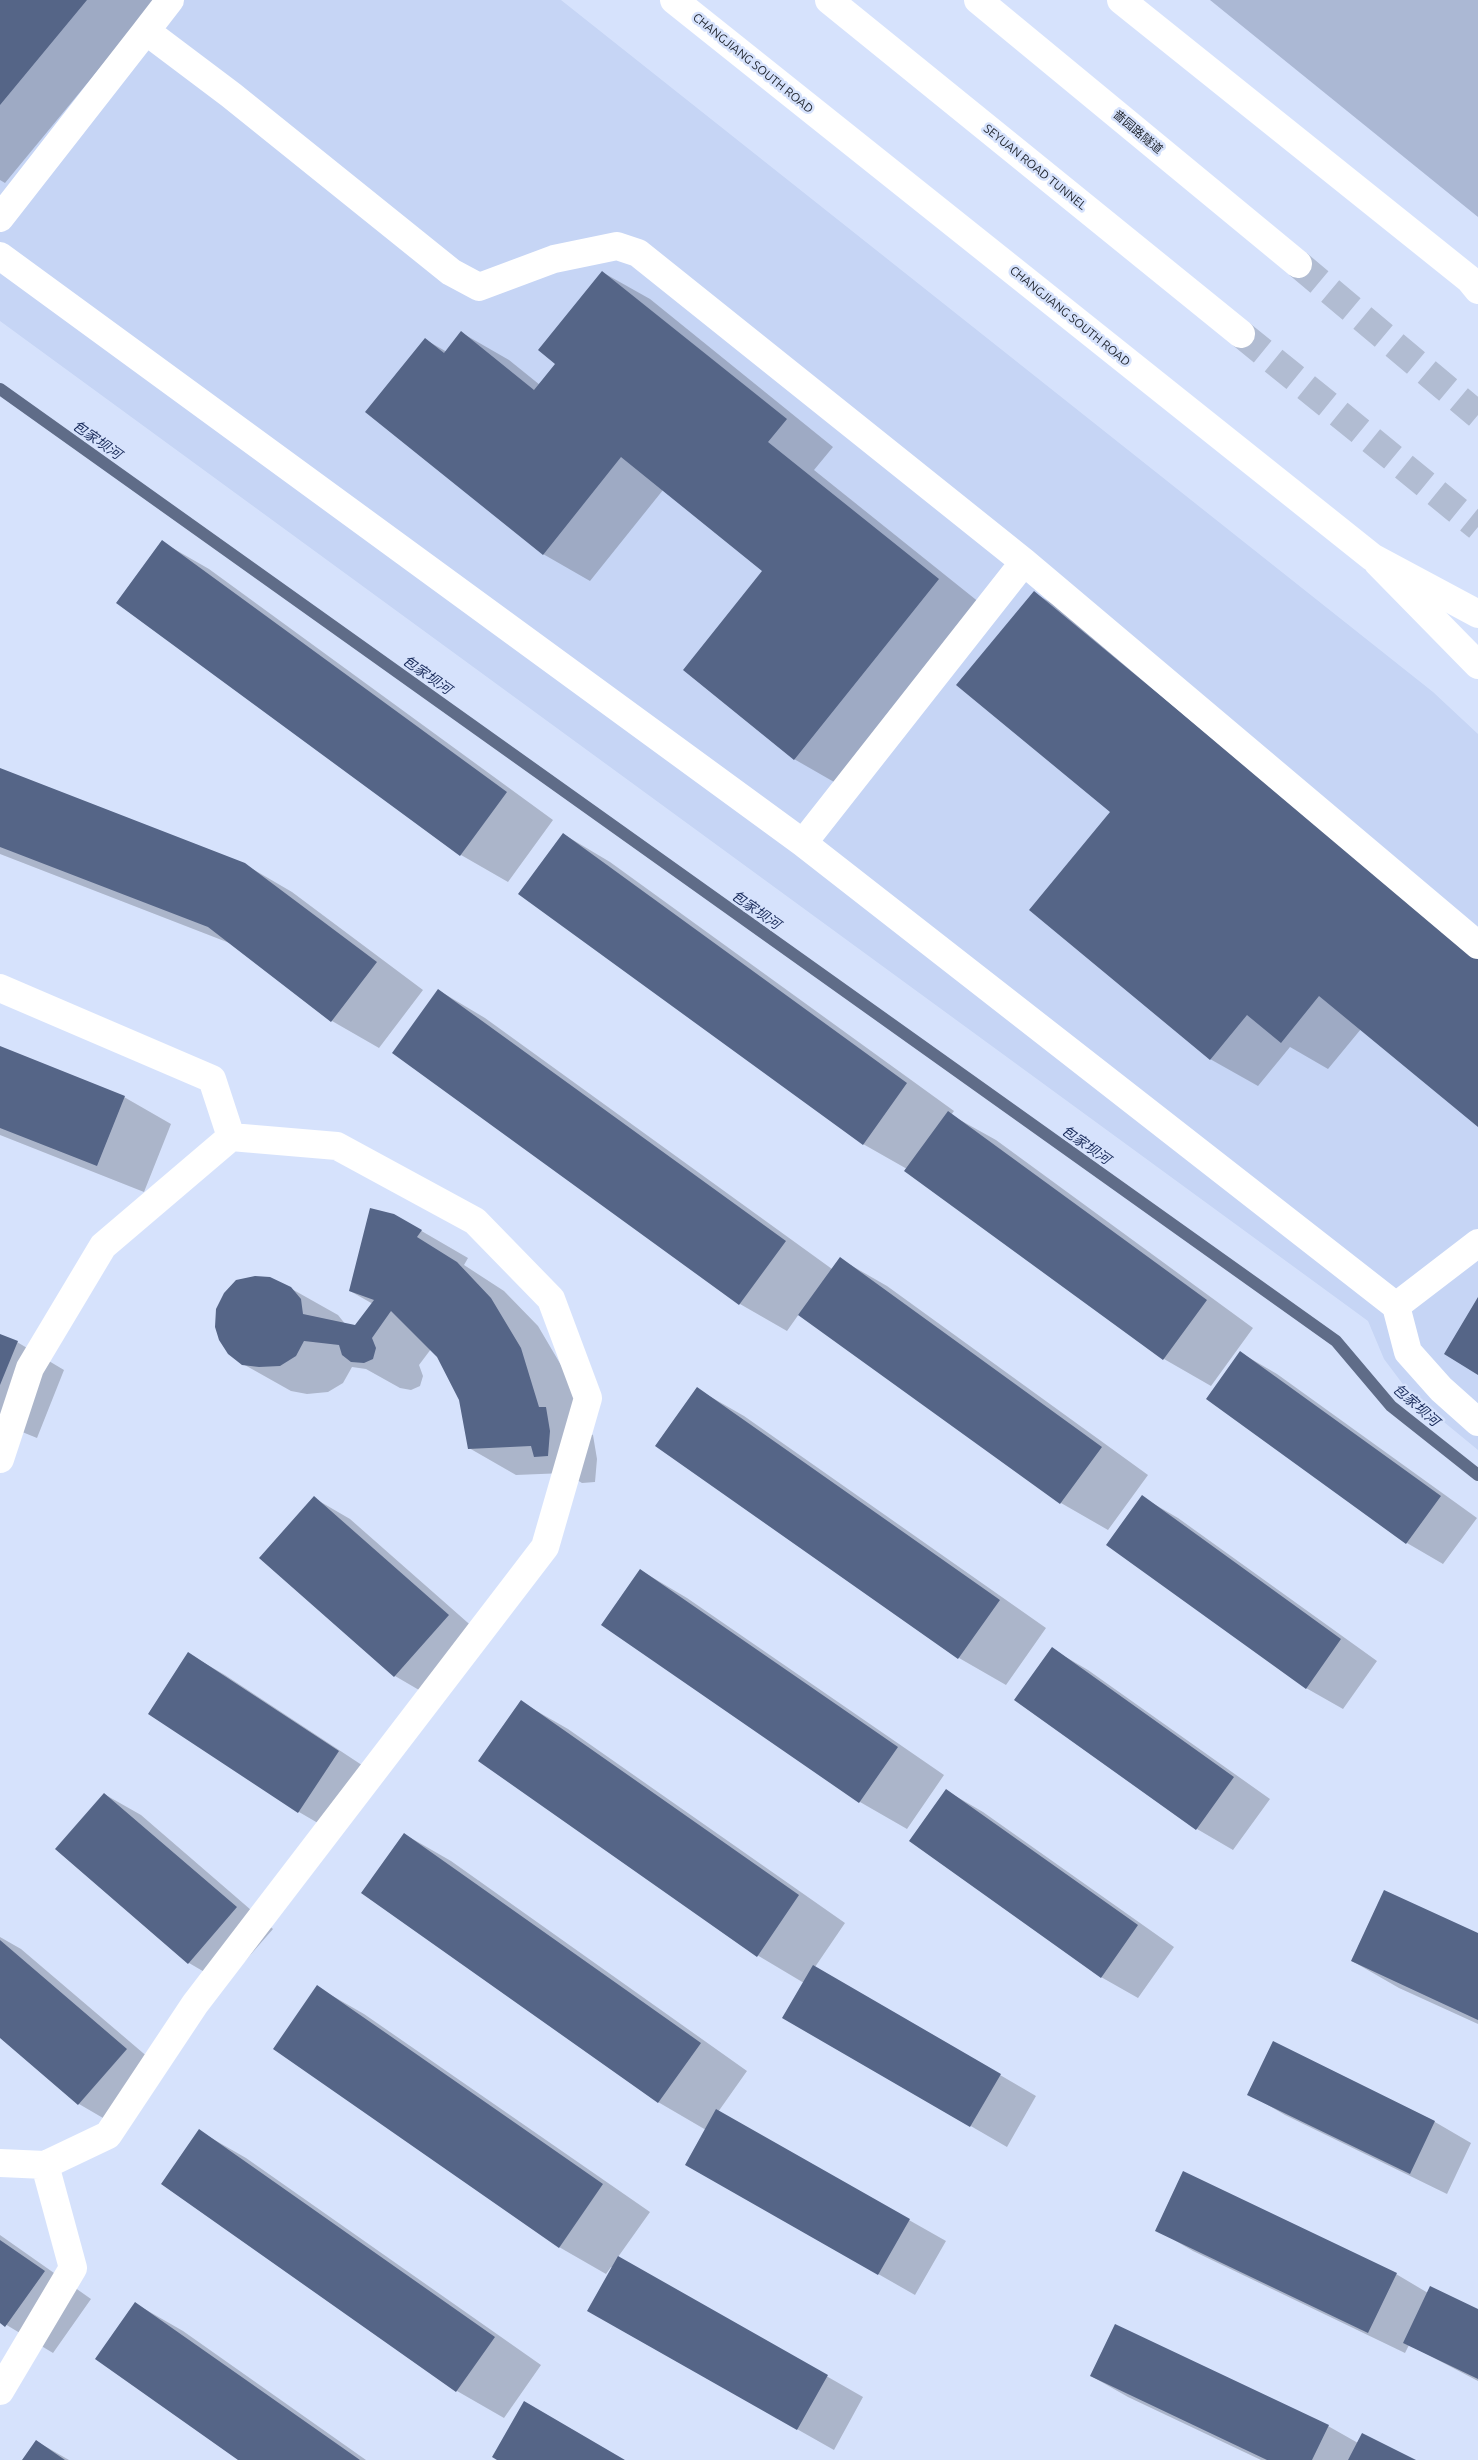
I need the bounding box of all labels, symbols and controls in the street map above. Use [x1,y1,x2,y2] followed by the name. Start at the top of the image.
[690,10,816,116] street label: CHANGJIANG SOUTH ROAD
[1110,107,1166,157] street label: 啬园路隧道
[981,121,1089,213] street label: SEYUAN ROAD TUNNEL
[1007,263,1133,369] street label: CHANGJIANG SOUTH ROAD
[69,417,125,463] water label: 包家坝河
[399,652,455,698] water label: 包家坝河
[728,887,784,933] water label: 包家坝河
[1058,1122,1114,1168] water label: 包家坝河
[1389,1380,1443,1430] water label: 包家坝河

